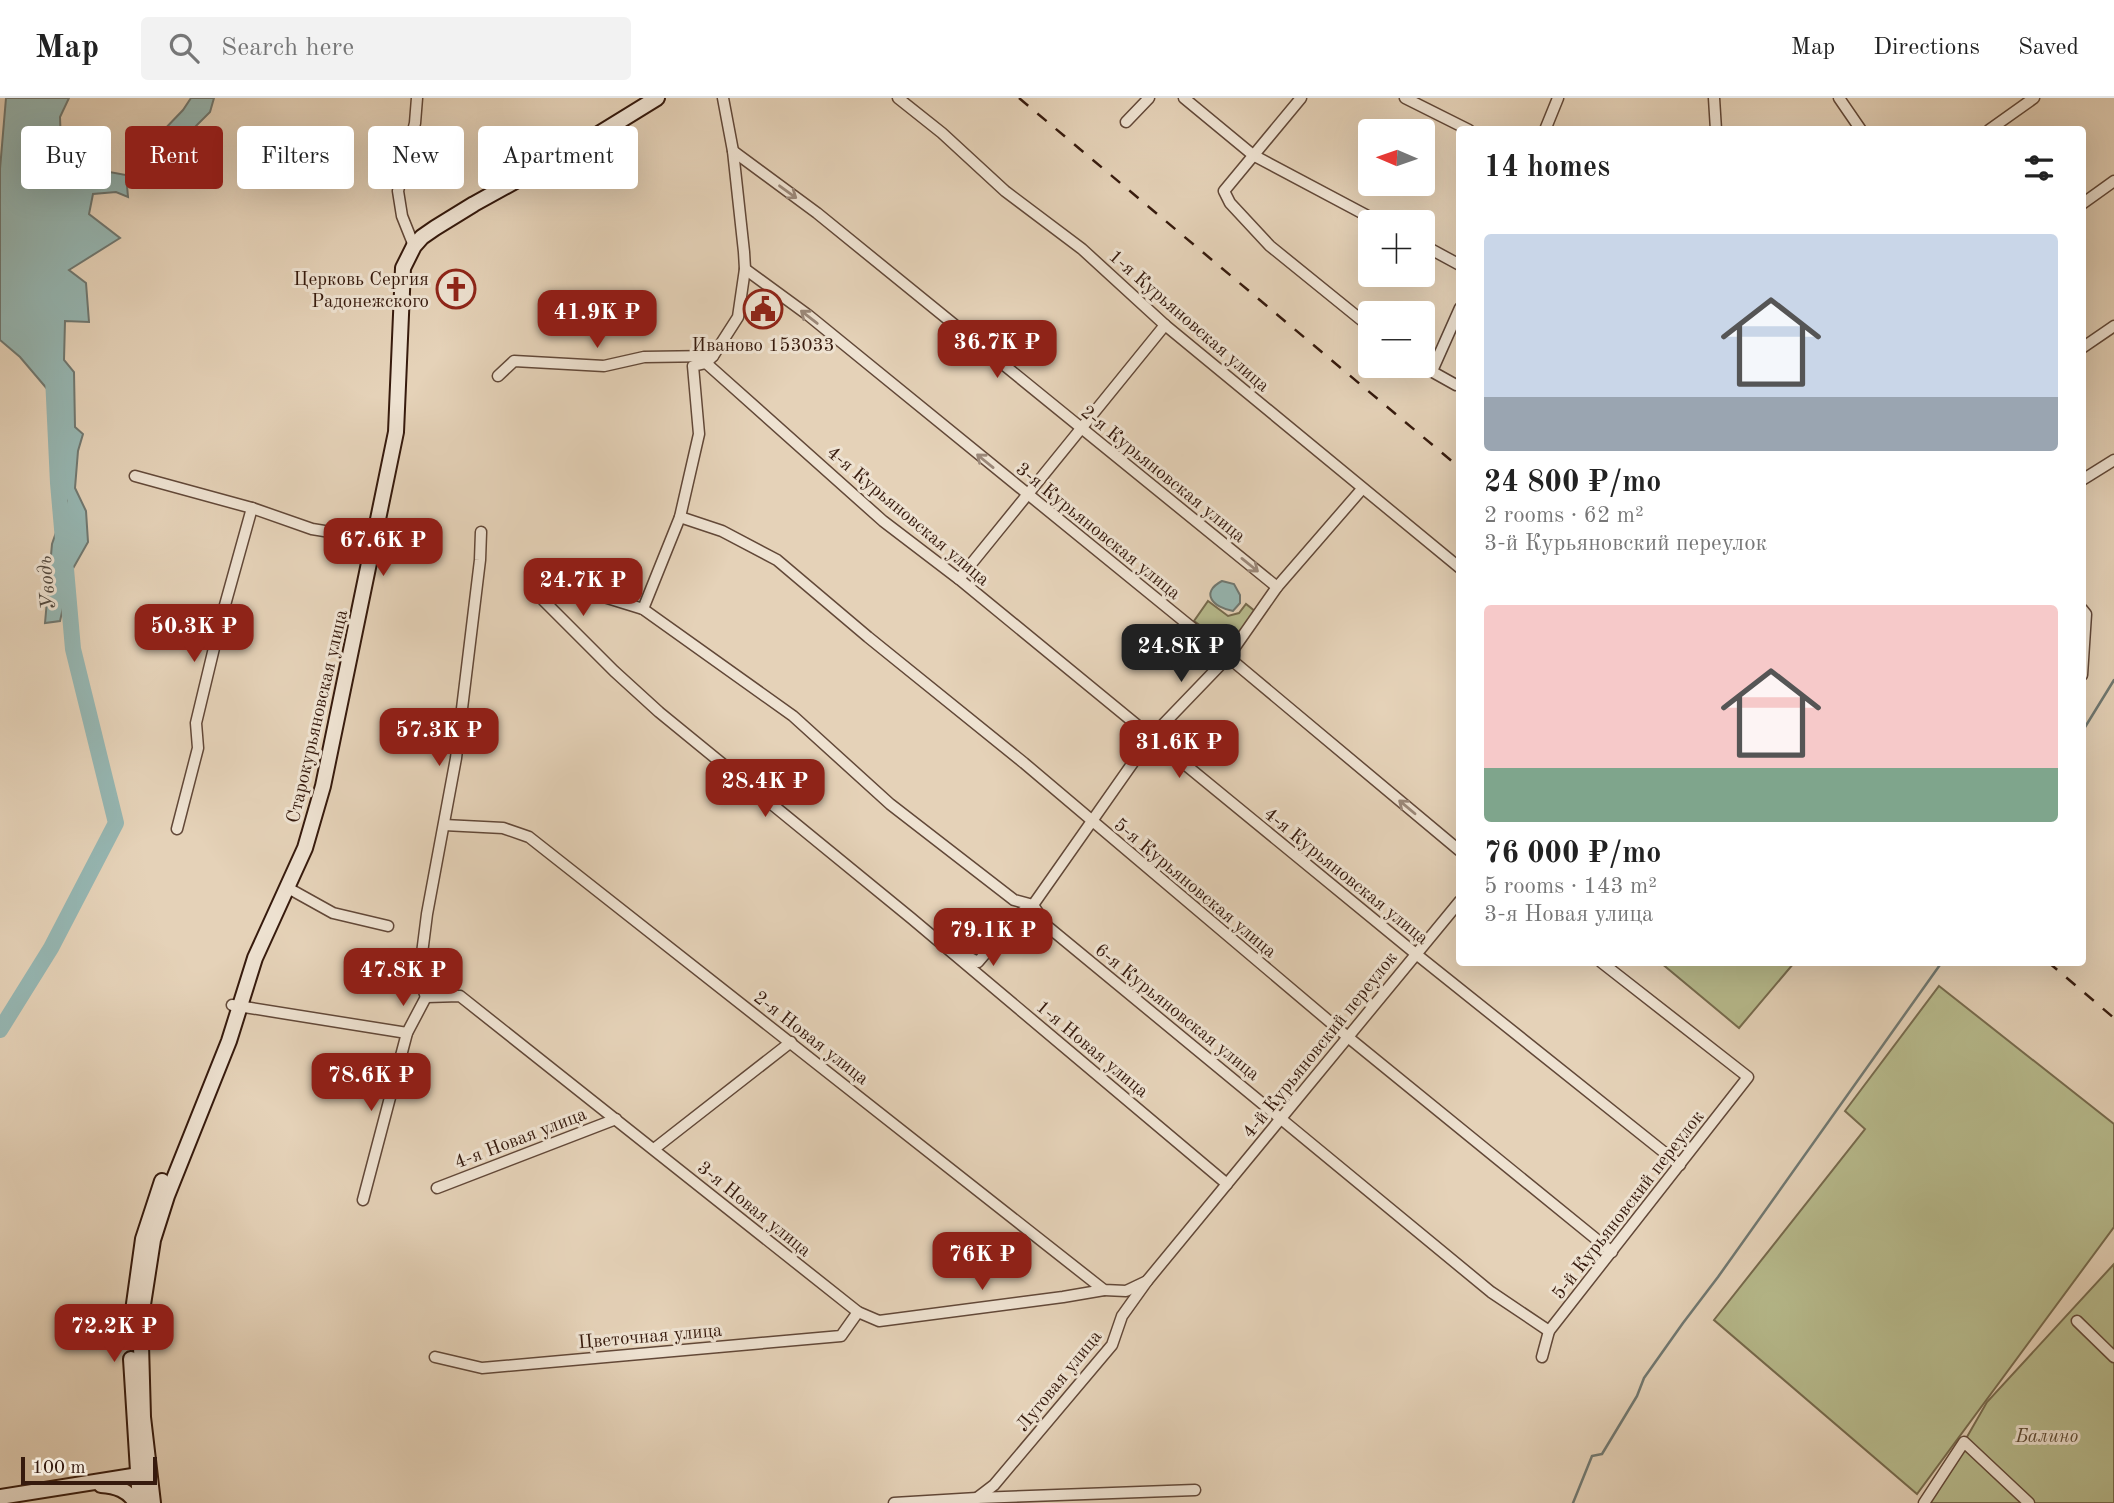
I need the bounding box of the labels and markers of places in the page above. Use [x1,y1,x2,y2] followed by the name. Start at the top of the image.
[435,268,477,310] church icon: Церковь Сергия Радонежского
[293,271,429,312] place label: Церковь Сергия Радонежского
[742,288,784,330] public building icon: Иваново 153033
[532,290,662,350] pin: 41.9K ₽
[932,320,1062,380] pin: 36.7K ₽
[692,337,834,356] place label: Иваново 153033
[318,518,448,578] pin: 67.6K ₽
[518,559,648,618] pin: 24.7K ₽
[129,604,259,664] pin: 50.3K ₽
[1116,624,1246,684] pin: 24.8K ₽
[374,708,504,768] pin: 57.3K ₽
[1114,720,1244,780] pin: 31.6K ₽
[700,760,830,819] pin: 28.4K ₽
[928,908,1058,968] pin: 79.1K ₽
[338,948,468,1008] pin: 47.8K ₽
[306,1054,436,1113] pin: 78.6K ₽
[933,1232,1031,1292] pin: 76K ₽
[49,1304,179,1364] pin: 72.2K ₽

